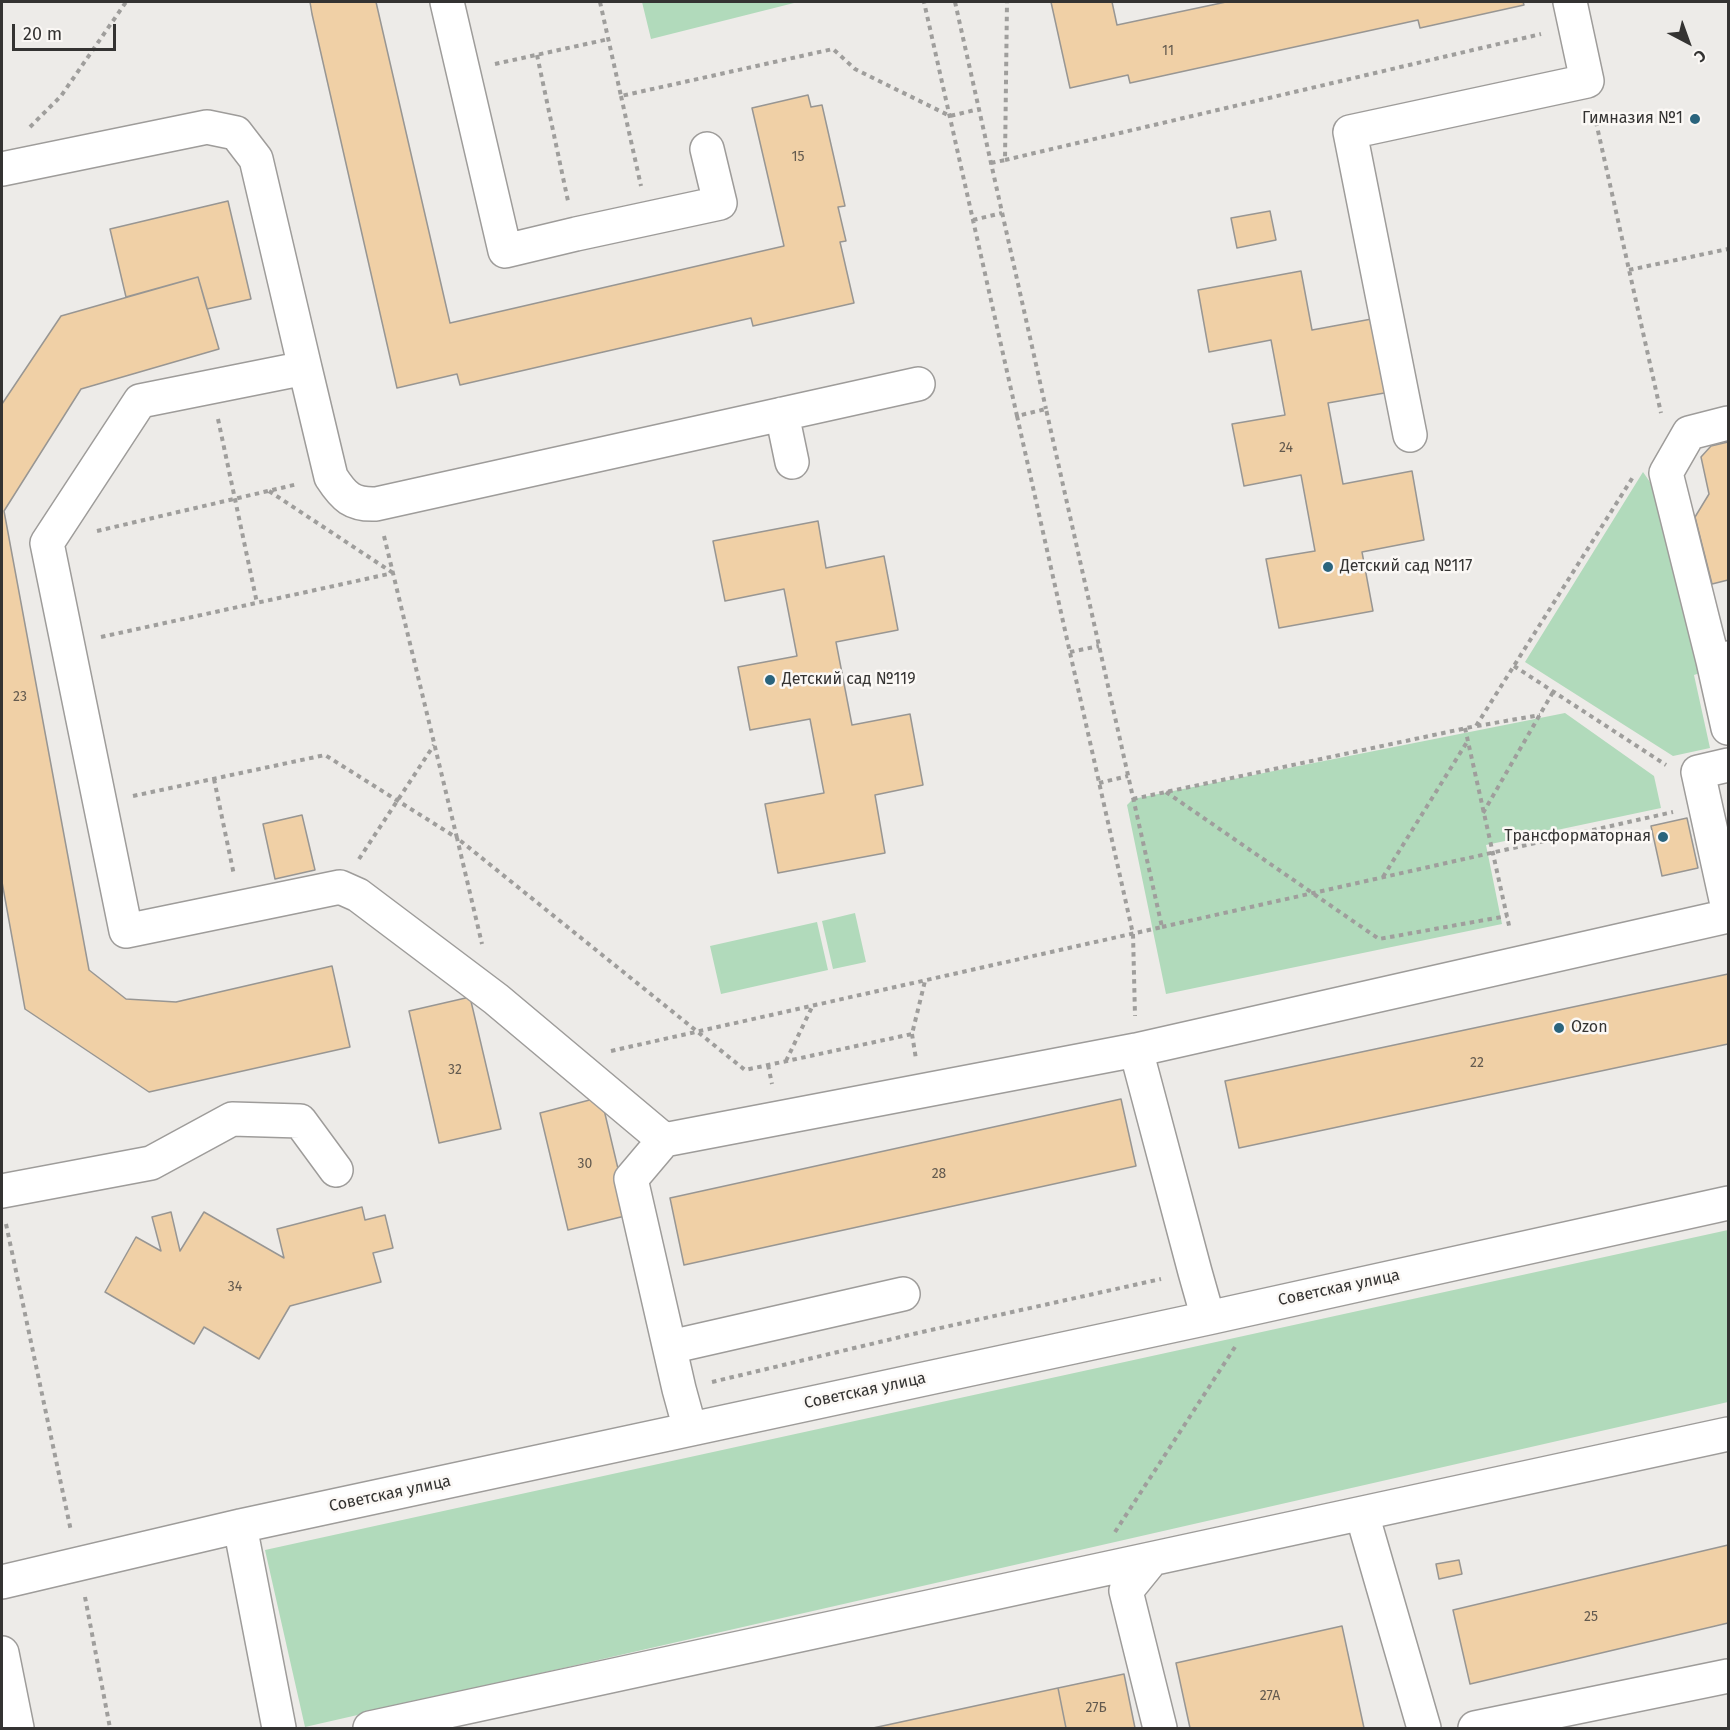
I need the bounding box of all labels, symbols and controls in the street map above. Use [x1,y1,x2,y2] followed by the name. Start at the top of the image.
[15,12,118,50] scale bar
[1658,12,1718,72] north arrow
[23,23,62,45] text: 20 m
[1162,43,1174,59] house number: 11
[1690,46,1710,66] text: С
[1582,109,1683,129] place label: Гимназия №1
[1688,112,1702,126] marker: Гимназия №1
[791,149,805,165] house number: 15
[1279,440,1293,456] house number: 24
[1340,557,1472,577] place label: Детский сад №117
[1321,560,1335,574] marker: Детский сад №117
[782,670,916,690] place label: Детский сад №119
[763,673,777,687] marker: Детский сад №119
[13,689,27,705] house number: 23
[1504,827,1651,847] place label: Трансформаторная
[1656,830,1670,844] marker: Трансформаторная
[1571,1018,1608,1038] place label: Ozon
[1552,1021,1566,1035] marker: Ozon
[1470,1055,1484,1071] house number: 22
[448,1062,462,1078] house number: 32
[578,1156,592,1172] house number: 30
[932,1166,946,1182] house number: 28
[1276,1266,1402,1310] street label: Советская улица
[228,1279,242,1295] house number: 34
[802,1369,928,1413] street label: Советская улица
[327,1472,453,1516] street label: Советская улица
[1584,1609,1598,1625] house number: 25
[1260,1688,1280,1704] house number: 27А
[1085,1700,1107,1716] house number: 27Б

